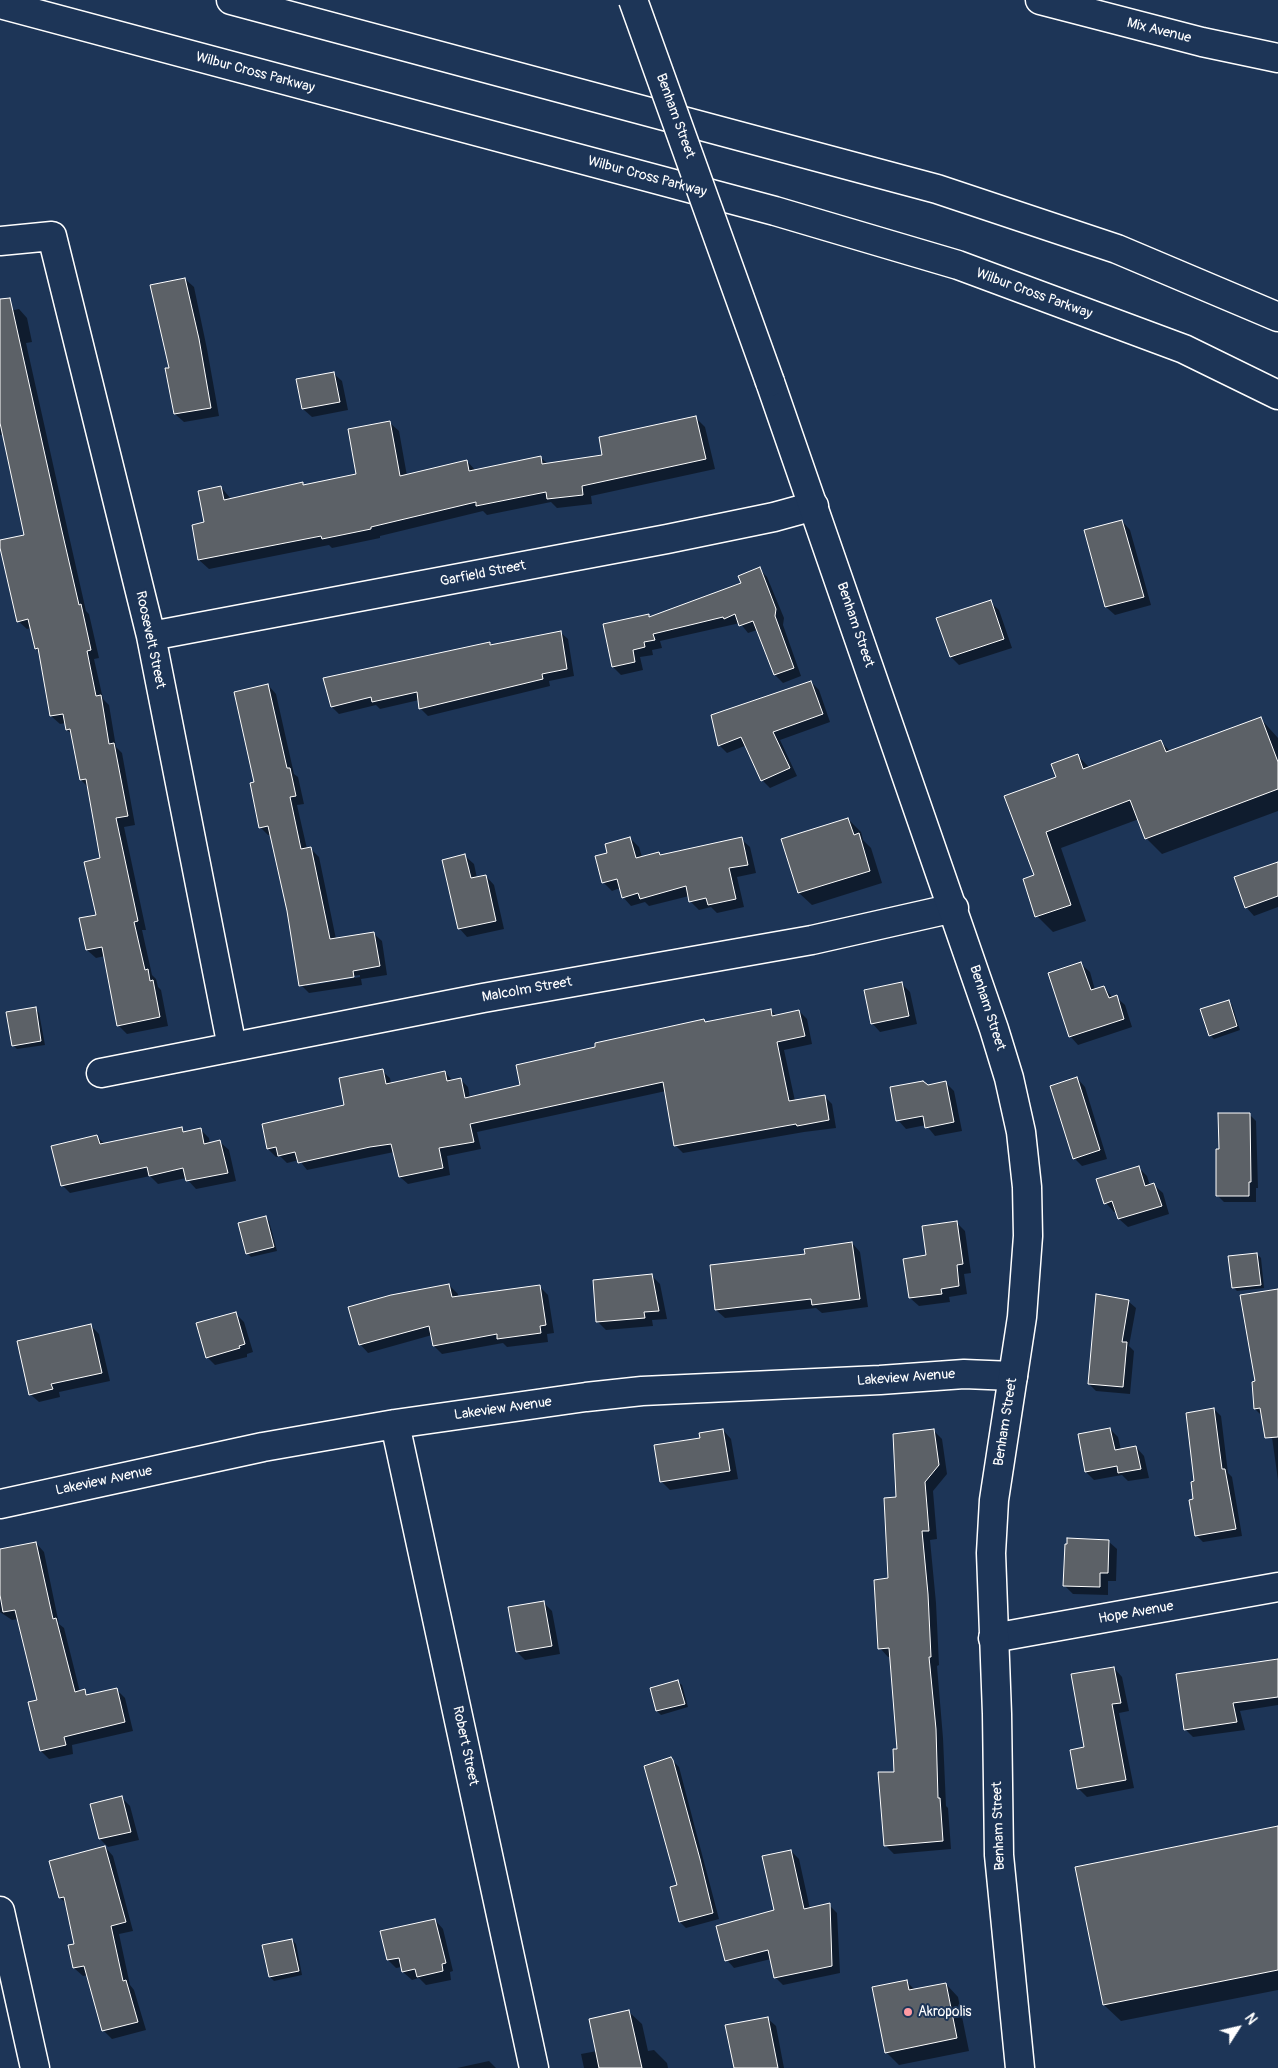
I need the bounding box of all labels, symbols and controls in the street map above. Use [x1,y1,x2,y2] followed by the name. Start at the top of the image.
[1125,15,1193,47] street label: Mix Avenue
[194,49,316,97] street label: Wilbur Cross Parkway
[652,71,698,161] street label: Benham Street
[586,153,708,201] street label: Wilbur Cross Parkway
[974,265,1094,323] street label: Wilbur Cross Parkway
[439,557,527,591] street label: Garfield Street
[833,580,877,670] street label: Benham Street
[131,590,169,690] street label: Roosevelt Street
[965,963,1009,1053] street label: Benham Street
[481,974,573,1006] street label: Malcolm Street
[856,1366,956,1390] street label: Lakeview Avenue
[991,1377,1021,1467] street label: Benham Street
[453,1394,553,1424] street label: Lakeview Avenue
[54,1463,154,1499] street label: Lakeview Avenue
[1097,1598,1175,1628] street label: Hope Avenue
[448,1705,482,1787] street label: Robert Street
[989,1781,1009,1871] street label: Benham Street
[1213,2003,1263,2053] north arrow
[918,2004,972,2020] place label: Akropolis
[902,2006,914,2018] marker: Akropolis
[1241,2010,1260,2028] text: N

